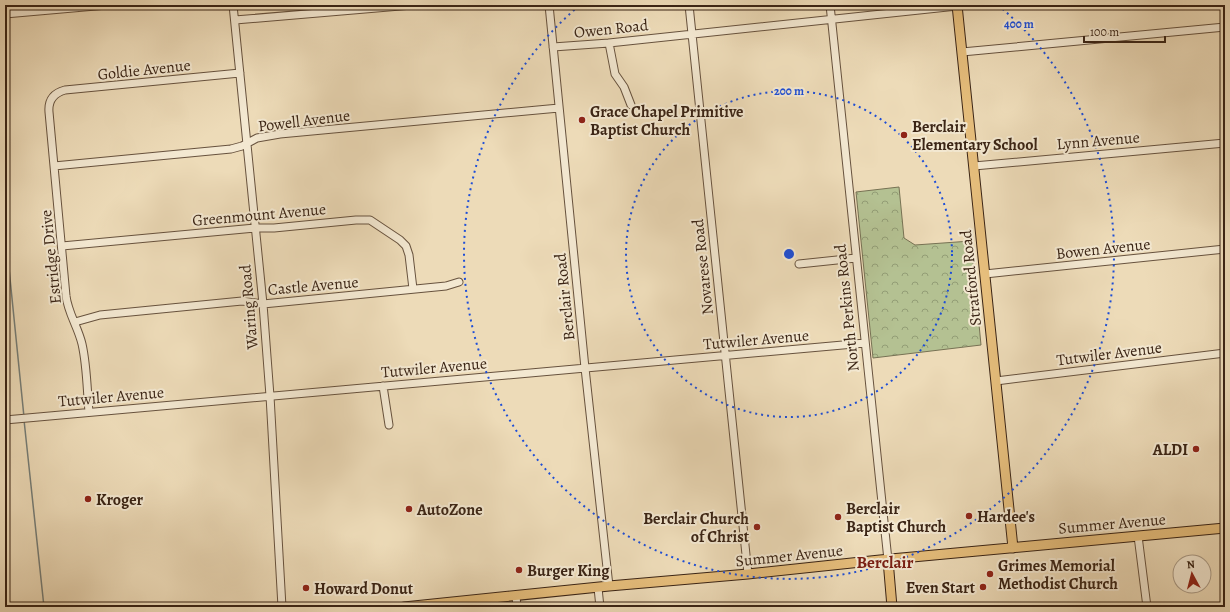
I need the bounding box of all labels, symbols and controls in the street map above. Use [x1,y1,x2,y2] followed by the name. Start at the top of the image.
[573,14,650,44] street label: Owen Road
[1004,16,1034,32] text: 400 m
[1084,18,1165,44] scale bar
[1090,24,1119,40] text: 100 m
[97,54,192,86] street label: Goldie Avenue
[774,83,804,99] text: 200 m
[590,101,744,141] place label: Grace Chapel Primitive Baptist Church
[257,104,351,138] street label: Powell Avenue
[577,115,587,125] marker: Grace Chapel Primitive Baptist Church
[912,116,1038,156] place label: Berclair Elementary School
[1056,126,1141,156] street label: Lynn Avenue
[899,130,909,140] marker: Berclair Elementary School
[191,198,327,232] street label: Greenmount Avenue
[35,209,67,305] street label: Estridge Drive
[687,217,719,316] street label: Novarese Road
[955,228,987,327] street label: Stratford Road
[1055,233,1151,265] street label: Bowen Avenue
[829,243,865,373] street label: North Perkins Road
[782,247,796,261] centre of rings
[549,252,581,342] street label: Berclair Road
[234,263,264,351] street label: Waring Road
[267,271,359,301] street label: Castle Avenue
[702,324,810,356] street label: Tutwiler Avenue
[1055,337,1163,371] street label: Tutwiler Avenue
[380,352,488,384] street label: Tutwiler Avenue
[57,381,165,413] street label: Tutwiler Avenue
[1152,439,1188,461] place label: ALDI
[1191,444,1201,454] marker: ALDI
[96,489,144,511] place label: Kroger
[83,494,93,504] marker: Kroger
[846,498,947,538] place label: Berclair Baptist Church
[416,499,483,521] place label: AutoZone
[404,504,414,514] marker: AutoZone
[977,506,1035,528] place label: Hardee's
[643,508,750,548] place label: Berclair Church of Christ
[1057,508,1167,540] street label: Summer Avenue
[964,511,974,521] marker: Hardee's
[833,512,843,522] marker: Berclair Baptist Church
[752,522,762,532] marker: Berclair Church of Christ
[734,539,844,573] street label: Summer Avenue
[856,551,914,574] district label: Berclair
[1172,554,1212,594] north arrow
[998,555,1118,595] place label: Grimes Memorial Methodist Church
[1186,557,1196,573] text: N
[527,560,610,582] place label: Burger King
[514,565,524,575] marker: Burger King
[985,569,995,579] marker: Grimes Memorial Methodist Church
[906,577,976,599] place label: Even Start
[314,578,414,600] place label: Howard Donut
[978,582,988,592] marker: Even Start
[301,583,311,593] marker: Howard Donut

